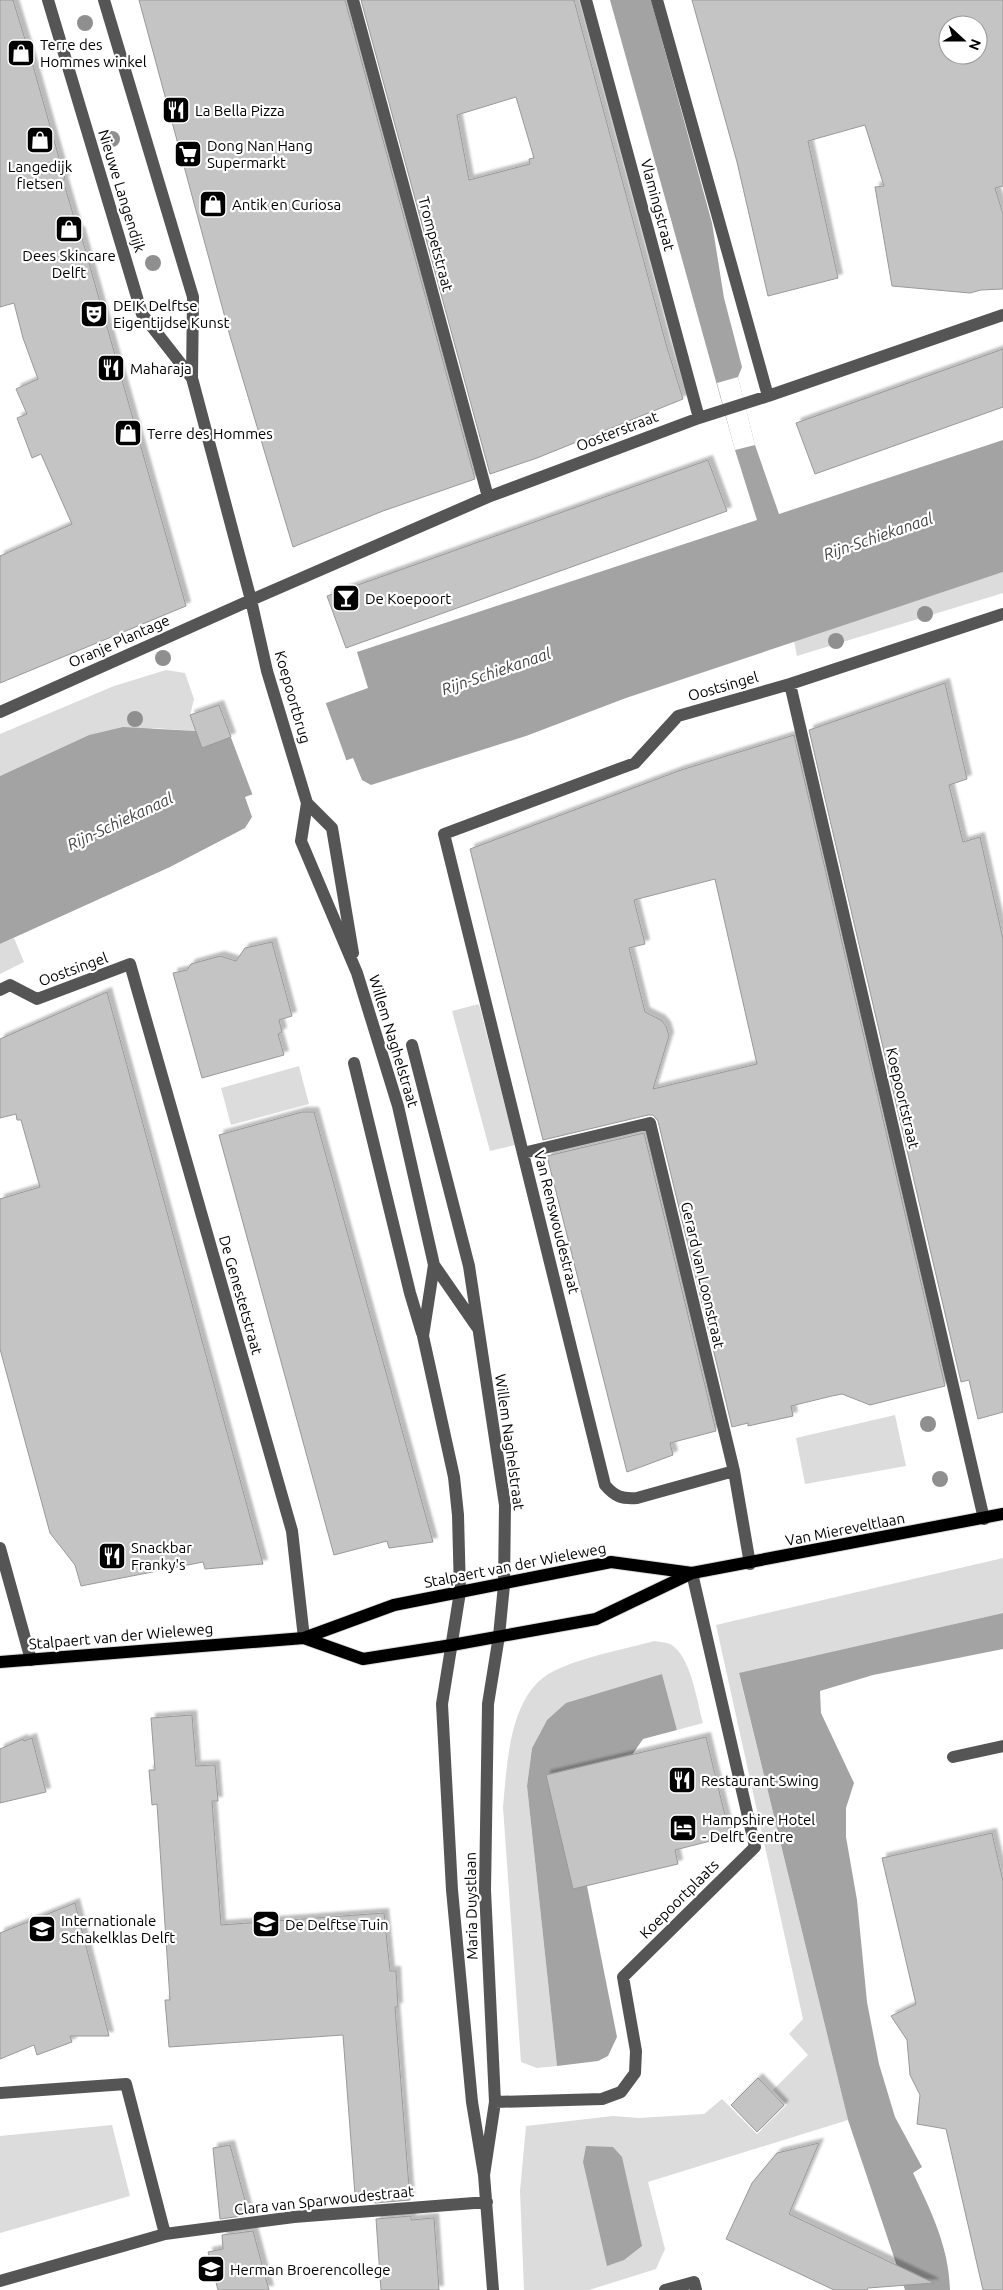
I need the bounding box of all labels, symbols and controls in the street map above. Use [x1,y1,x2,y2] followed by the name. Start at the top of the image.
[938,15,988,65] north arrow
[40,36,147,70] place label: Terre des Hommes winkel
[966,37,984,52] text: N
[6,38,36,68] shop icon: Terre des Hommes winkel
[161,95,191,125] restaurant icon: La Bella Pizza
[195,102,285,119] place label: La Bella Pizza
[25,125,55,155] shop icon: Langedijk fietsen
[95,128,149,255] street label: Nieuwe Langendijk
[207,137,313,171] place label: Dong Nan Hang Supermarkt
[173,139,203,169] supermarket icon: Dong Nan Hang Supermarkt
[638,157,678,253] street label: Vlamingstraat
[8,158,73,192] place label: Langedijk fietsen
[198,189,228,219] shop icon: Antik en Curiosa
[415,195,457,293] street label: Trompetstraat
[232,196,341,213] place label: Antik en Curiosa
[54,214,84,244] shop icon: Dees Skincare Delft
[22,247,116,281] place label: Dees Skincare Delft
[113,297,229,331] place label: DEIK Delftse Eigentijdse Kunst
[79,299,109,329] theatre icon: DEIK Delftse Eigentijdse Kunst
[96,353,126,383] restaurant icon: Maharaja
[130,360,192,377] place label: Maharaja
[574,408,660,454] street label: Oosterstraat
[113,418,143,448] shop icon: Terre des Hommes
[147,425,273,442] place label: Terre des Hommes
[821,509,936,563] water label: Rijn-Schiekanaal
[331,583,361,613] bar icon: De Koepoort
[365,590,451,607] place label: De Koepoort
[66,611,172,671] street label: Oranje Plantage
[439,644,554,698] water label: Rijn-Schiekanaal
[272,649,314,745] street label: Koepoortbrug
[686,668,760,704] street label: Oostsingel
[64,788,176,853] water label: Rijn-Schiekanaal
[36,949,110,989] street label: Oostsingel
[366,973,422,1109] street label: Willem Naghelstraat
[883,1046,923,1150] street label: Koepoortstraat
[531,1149,583,1296] street label: Van Renswoudestraat
[678,1200,728,1350] street label: Gerard van Loonstraat
[216,1233,266,1357] street label: De Genestetstraat
[492,1373,528,1511] street label: Willem Naghelstraat
[784,1509,906,1549] street label: Van Miereveltlaan
[131,1539,192,1573] place label: Snackbar Franky's
[422,1539,608,1591] street label: Stalpaert van der Wieleweg
[97,1541,127,1571] restaurant icon: Snackbar Franky's
[28,1619,214,1653] street label: Stalpaert van der Wieleweg
[667,1765,697,1795] restaurant icon: Restaurant Swing
[701,1772,819,1789] place label: Restaurant Swing
[702,1811,815,1845] place label: Hampshire Hotel - Delft Centre
[668,1813,698,1843] hotel icon: Hampshire Hotel - Delft Centre
[462,1852,480,1960] street label: Maria Duystlaan
[636,1856,722,1942] street label: Koepoortplaats
[251,1909,281,1939] school or university icon: De Delftse Tuin
[61,1912,175,1946] place label: Internationale Schakelklas Delft
[27,1914,57,1944] school or university icon: Internationale Schakelklas Delft
[285,1916,389,1933] place label: De Delftse Tuin
[233,2182,415,2218] street label: Clara van Sparwoudestraat
[196,2254,226,2284] school or university icon: Herman Broerencollege
[230,2261,391,2278] place label: Herman Broerencollege

